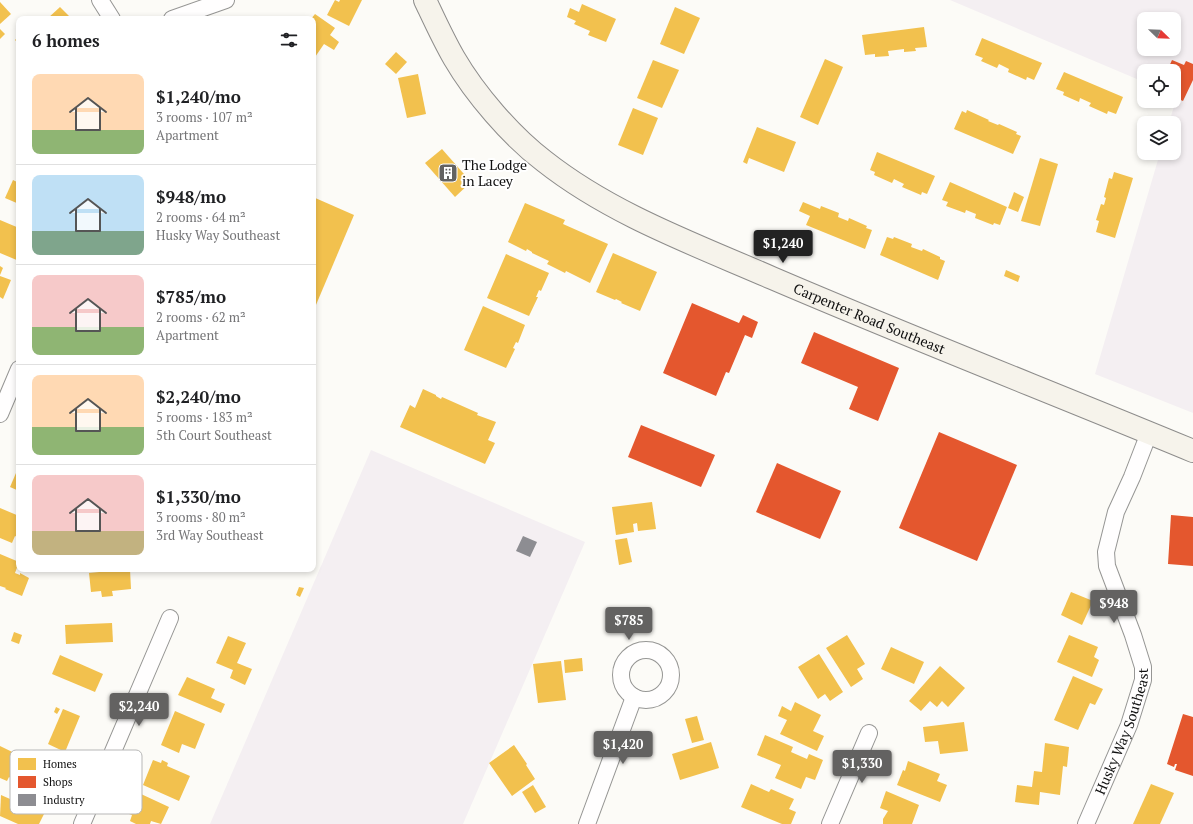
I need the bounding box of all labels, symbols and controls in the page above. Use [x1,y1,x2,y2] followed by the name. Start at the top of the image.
[1137,12,1181,56] north arrow
[1137,12,1181,160] map controls
[32,29,100,52] text: 6 homes
[278,29,300,51] icon: filters
[1137,64,1181,108] button: locate
[156,85,241,108] text: $1,240/mo
[64,90,112,138] icon: home
[156,108,253,126] text: 3 rooms · 107 m²
[1137,116,1181,160] button: layers
[156,126,219,144] text: Apartment
[462,155,527,190] place label: The Lodge in Lacey
[437,162,459,184] building icon: The Lodge in Lacey
[156,185,226,208] text: $948/mo
[64,191,112,239] icon: home
[156,208,246,226] text: 2 rooms · 64 m²
[156,226,280,244] text: Husky Way Southeast
[750,230,816,264] pin: $1,240
[763,234,803,252] text: $1,240
[791,278,949,358] street label: Carpenter Road Southeast
[156,285,226,308] text: $785/mo
[64,291,112,339] icon: home
[156,308,246,326] text: 2 rooms · 62 m²
[156,326,219,344] text: Apartment
[156,385,241,408] text: $2,240/mo
[64,391,112,439] icon: home
[156,408,253,426] text: 5 rooms · 183 m²
[156,426,272,444] text: 5th Court Southeast
[156,485,241,508] text: $1,330/mo
[64,491,112,539] icon: home
[156,508,246,526] text: 3 rooms · 80 m²
[156,526,264,544] text: 3rd Way Southeast
[1090,590,1138,624] pin: $948
[1099,594,1129,612] text: $948
[605,607,653,641] pin: $785
[614,611,644,629] text: $785
[1090,667,1152,797] street label: Husky Way Southeast
[106,693,172,727] pin: $2,240
[119,697,159,715] text: $2,240
[590,731,656,765] pin: $1,420
[603,735,643,753] text: $1,420
[10,750,142,814] legend
[829,750,895,784] pin: $1,330
[842,754,882,772] text: $1,330
[43,757,77,771] text: Homes
[43,775,73,789] text: Shops
[43,793,85,807] text: Industry

